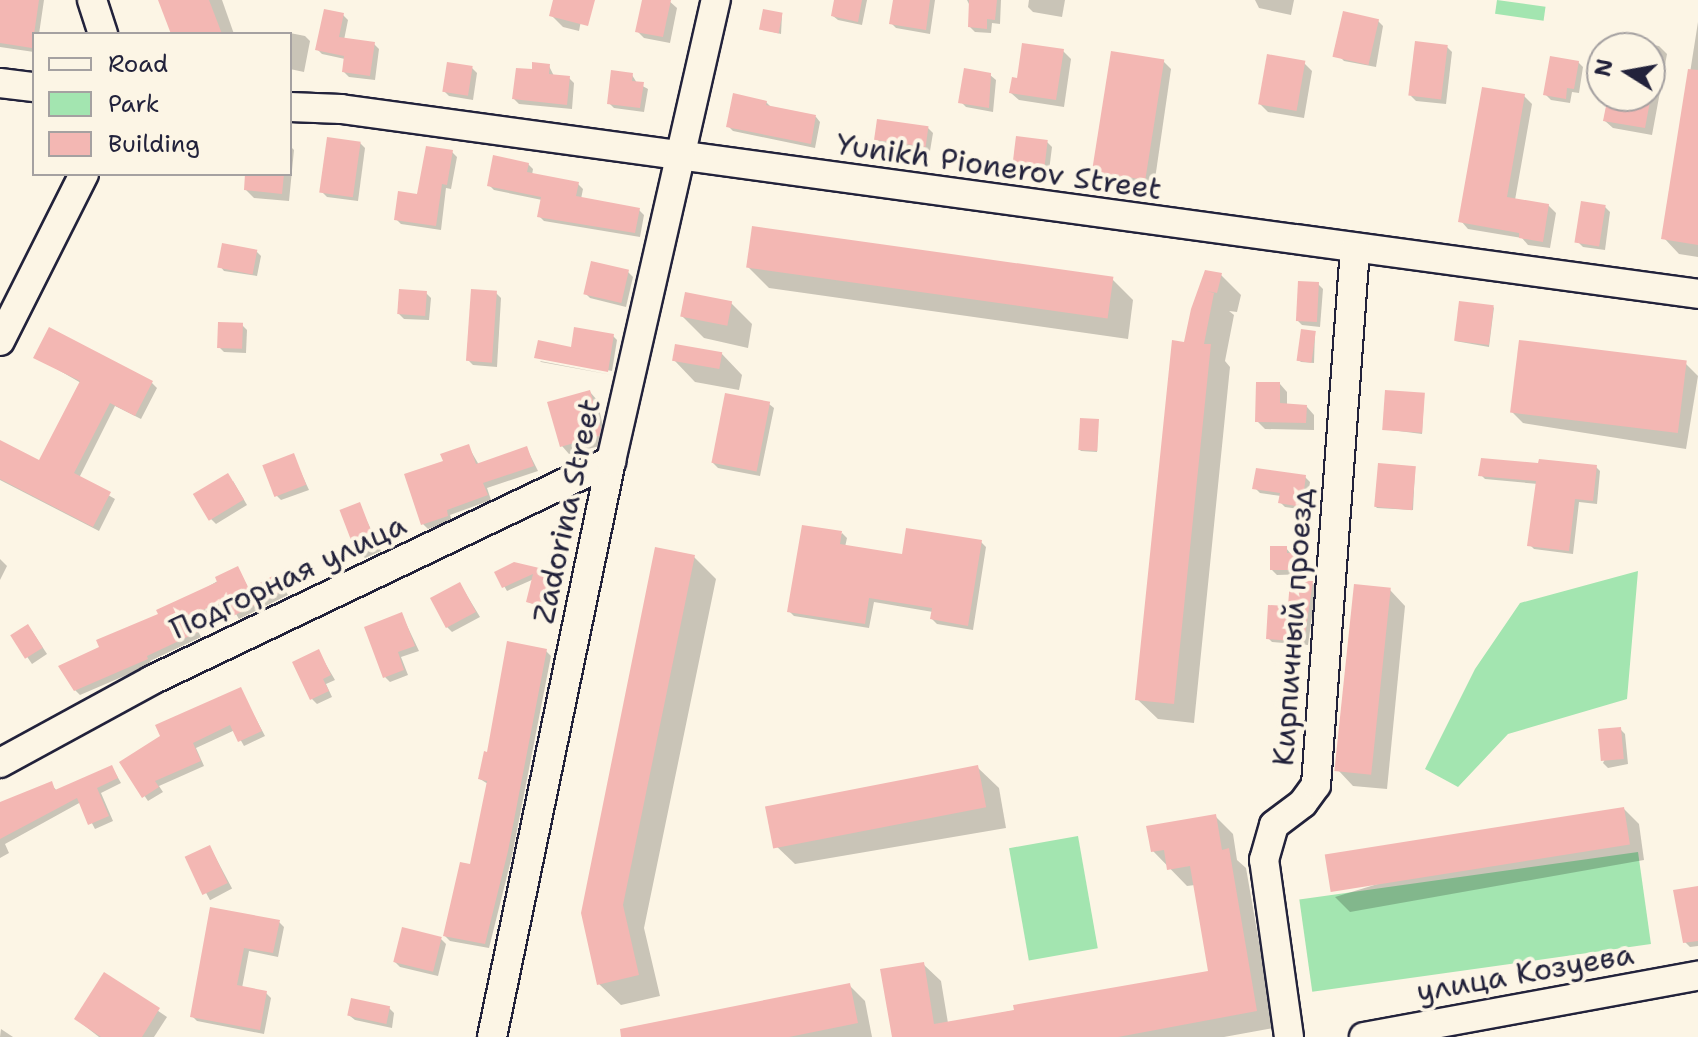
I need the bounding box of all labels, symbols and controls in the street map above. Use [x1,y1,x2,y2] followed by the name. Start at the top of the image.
[32,32,292,176] legend
[1586,32,1666,112] north arrow
[108,48,168,80] text: Road
[1588,56,1620,79] text: N
[108,88,160,120] text: Park
[834,126,1164,208] street label: Yunikh Pionerov Street
[108,128,200,160] text: Building
[526,395,608,627] street label: Zadorina Street
[1265,487,1321,767] street label: Кирпичный проезд
[164,507,412,647] street label: Подгорная улица
[1414,936,1636,1010] street label: улица Козуева

